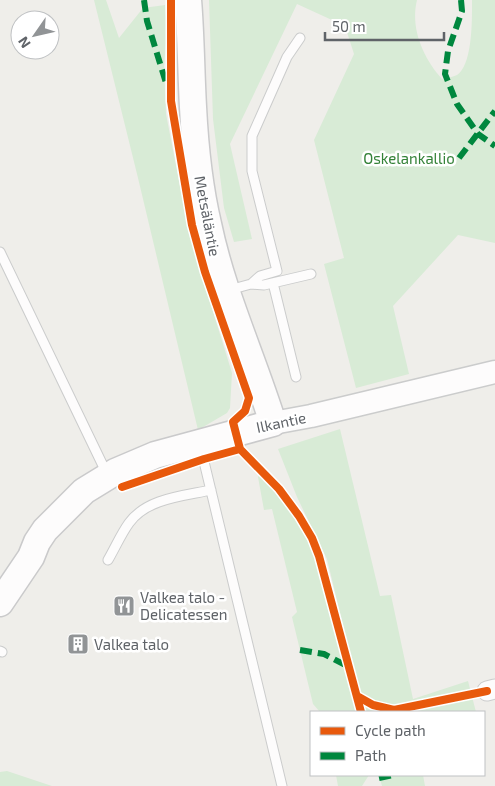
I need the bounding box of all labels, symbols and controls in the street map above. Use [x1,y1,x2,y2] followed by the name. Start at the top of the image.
[10,10,60,60] north arrow
[325,10,444,42] scale bar
[332,17,366,35] text: 50 m
[14,34,34,51] text: N
[363,149,455,167] park label: Oskelankallio
[191,174,225,258] street label: Metsäläntie
[254,408,308,436] street label: Ilkantie
[140,588,228,623] place label: Valkea talo - Delicatessen
[112,594,136,618] restaurant icon: Valkea talo - Delicatessen
[66,632,90,656] building icon: Valkea talo
[94,635,169,653] place label: Valkea talo
[310,711,485,776] legend
[355,721,426,739] text: Cycle path
[355,746,386,764] text: Path

